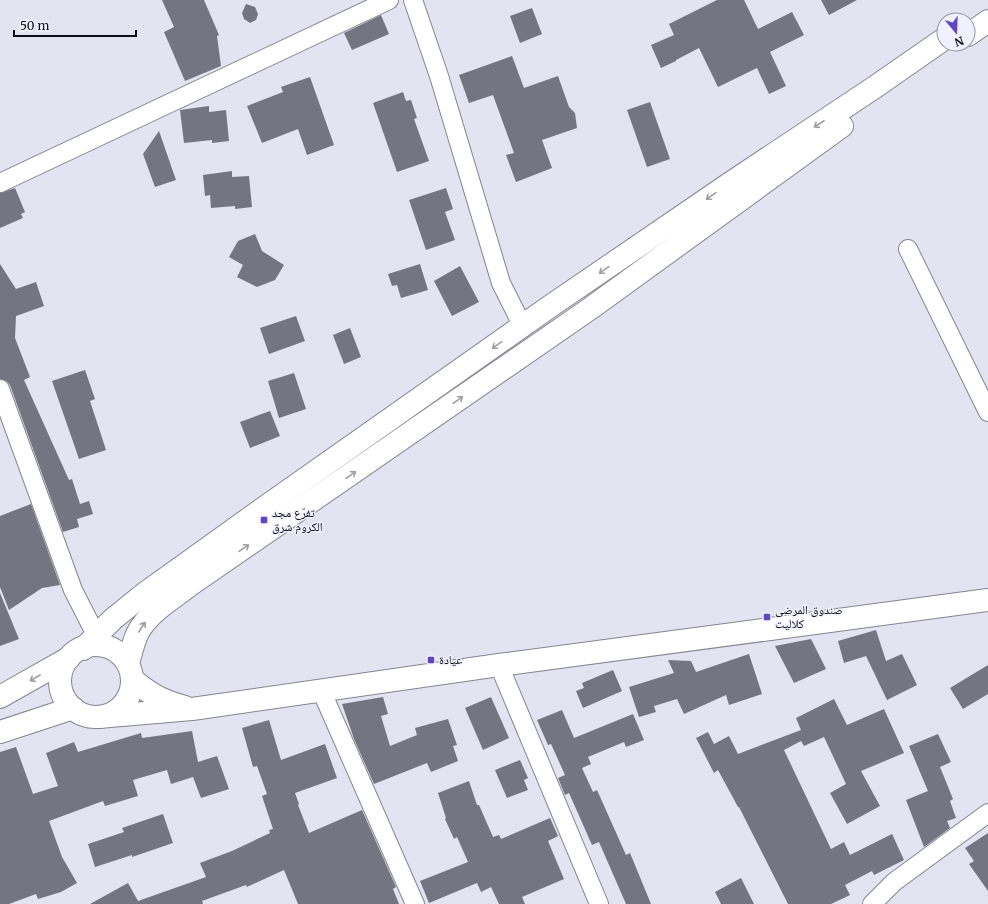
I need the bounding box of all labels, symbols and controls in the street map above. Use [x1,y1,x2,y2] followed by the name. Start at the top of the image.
[14,12,136,38] scale bar
[936,12,976,52] north arrow
[20,18,49,33] text: 50 m
[953,33,966,50] text: N
[814,120,825,128] one-way arrow
[706,192,717,200] one-way arrow
[599,266,610,274] one-way arrow
[492,340,503,349] one-way arrow
[452,396,463,404] one-way arrow
[346,471,357,479] one-way arrow
[272,505,323,535] place label: تفرّع مجد الكروم شرق
[259,515,269,525] marker: تفرّع مجد الكروم شرق
[238,544,249,552] one-way arrow
[775,602,843,631] place label: صندوق المرضى كلاليت
[762,612,772,622] marker: صندوق المرضى كلاليت
[138,622,146,633] one-way arrow
[439,652,462,667] place label: عيادة
[426,655,436,665] marker: عيادة
[29,674,41,682] one-way arrow

